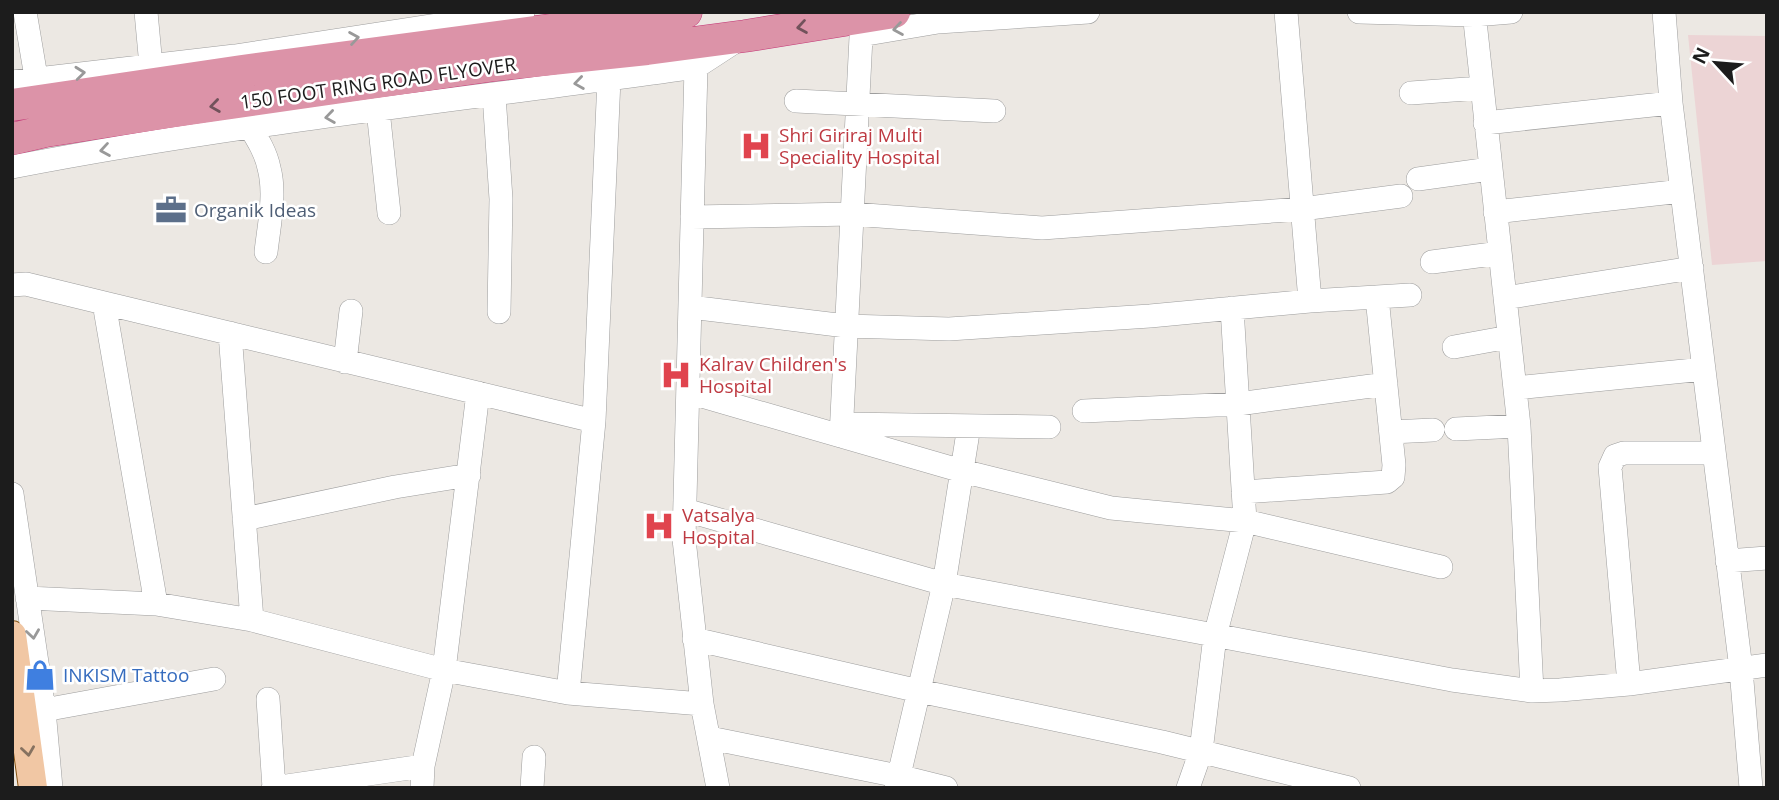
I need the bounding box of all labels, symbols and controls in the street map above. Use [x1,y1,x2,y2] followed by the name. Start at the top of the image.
[796,19,808,34] one-way arrow
[893,21,904,36] one-way arrow
[1681,28,1751,98] north arrow
[348,31,360,46] one-way arrow
[1686,43,1716,68] text: N
[238,51,518,115] street label: 150 FOOT RING ROAD FLYOVER
[75,66,86,81] one-way arrow
[574,76,585,91] one-way arrow
[209,98,220,113] one-way arrow
[324,109,336,124] one-way arrow
[779,122,940,170] place label: Shri Giriraj Multi Speciality Hospital
[739,129,773,163] hospital icon: Shri Giriraj Multi Speciality Hospital
[99,142,111,157] one-way arrow
[154,193,188,227] office icon: Organik Ideas
[194,197,316,223] place label: Organik Ideas
[699,351,847,399] place label: Kalrav Children's Hospital
[659,358,693,392] hospital icon: Kalrav Children's Hospital
[682,502,755,550] place label: Vatsalya Hospital
[642,509,676,543] hospital icon: Vatsalya Hospital
[25,628,40,640] one-way arrow
[23,658,57,692] shop icon: INKISM Tattoo
[63,662,189,688] place label: INKISM Tattoo
[20,745,35,757] one-way arrow

